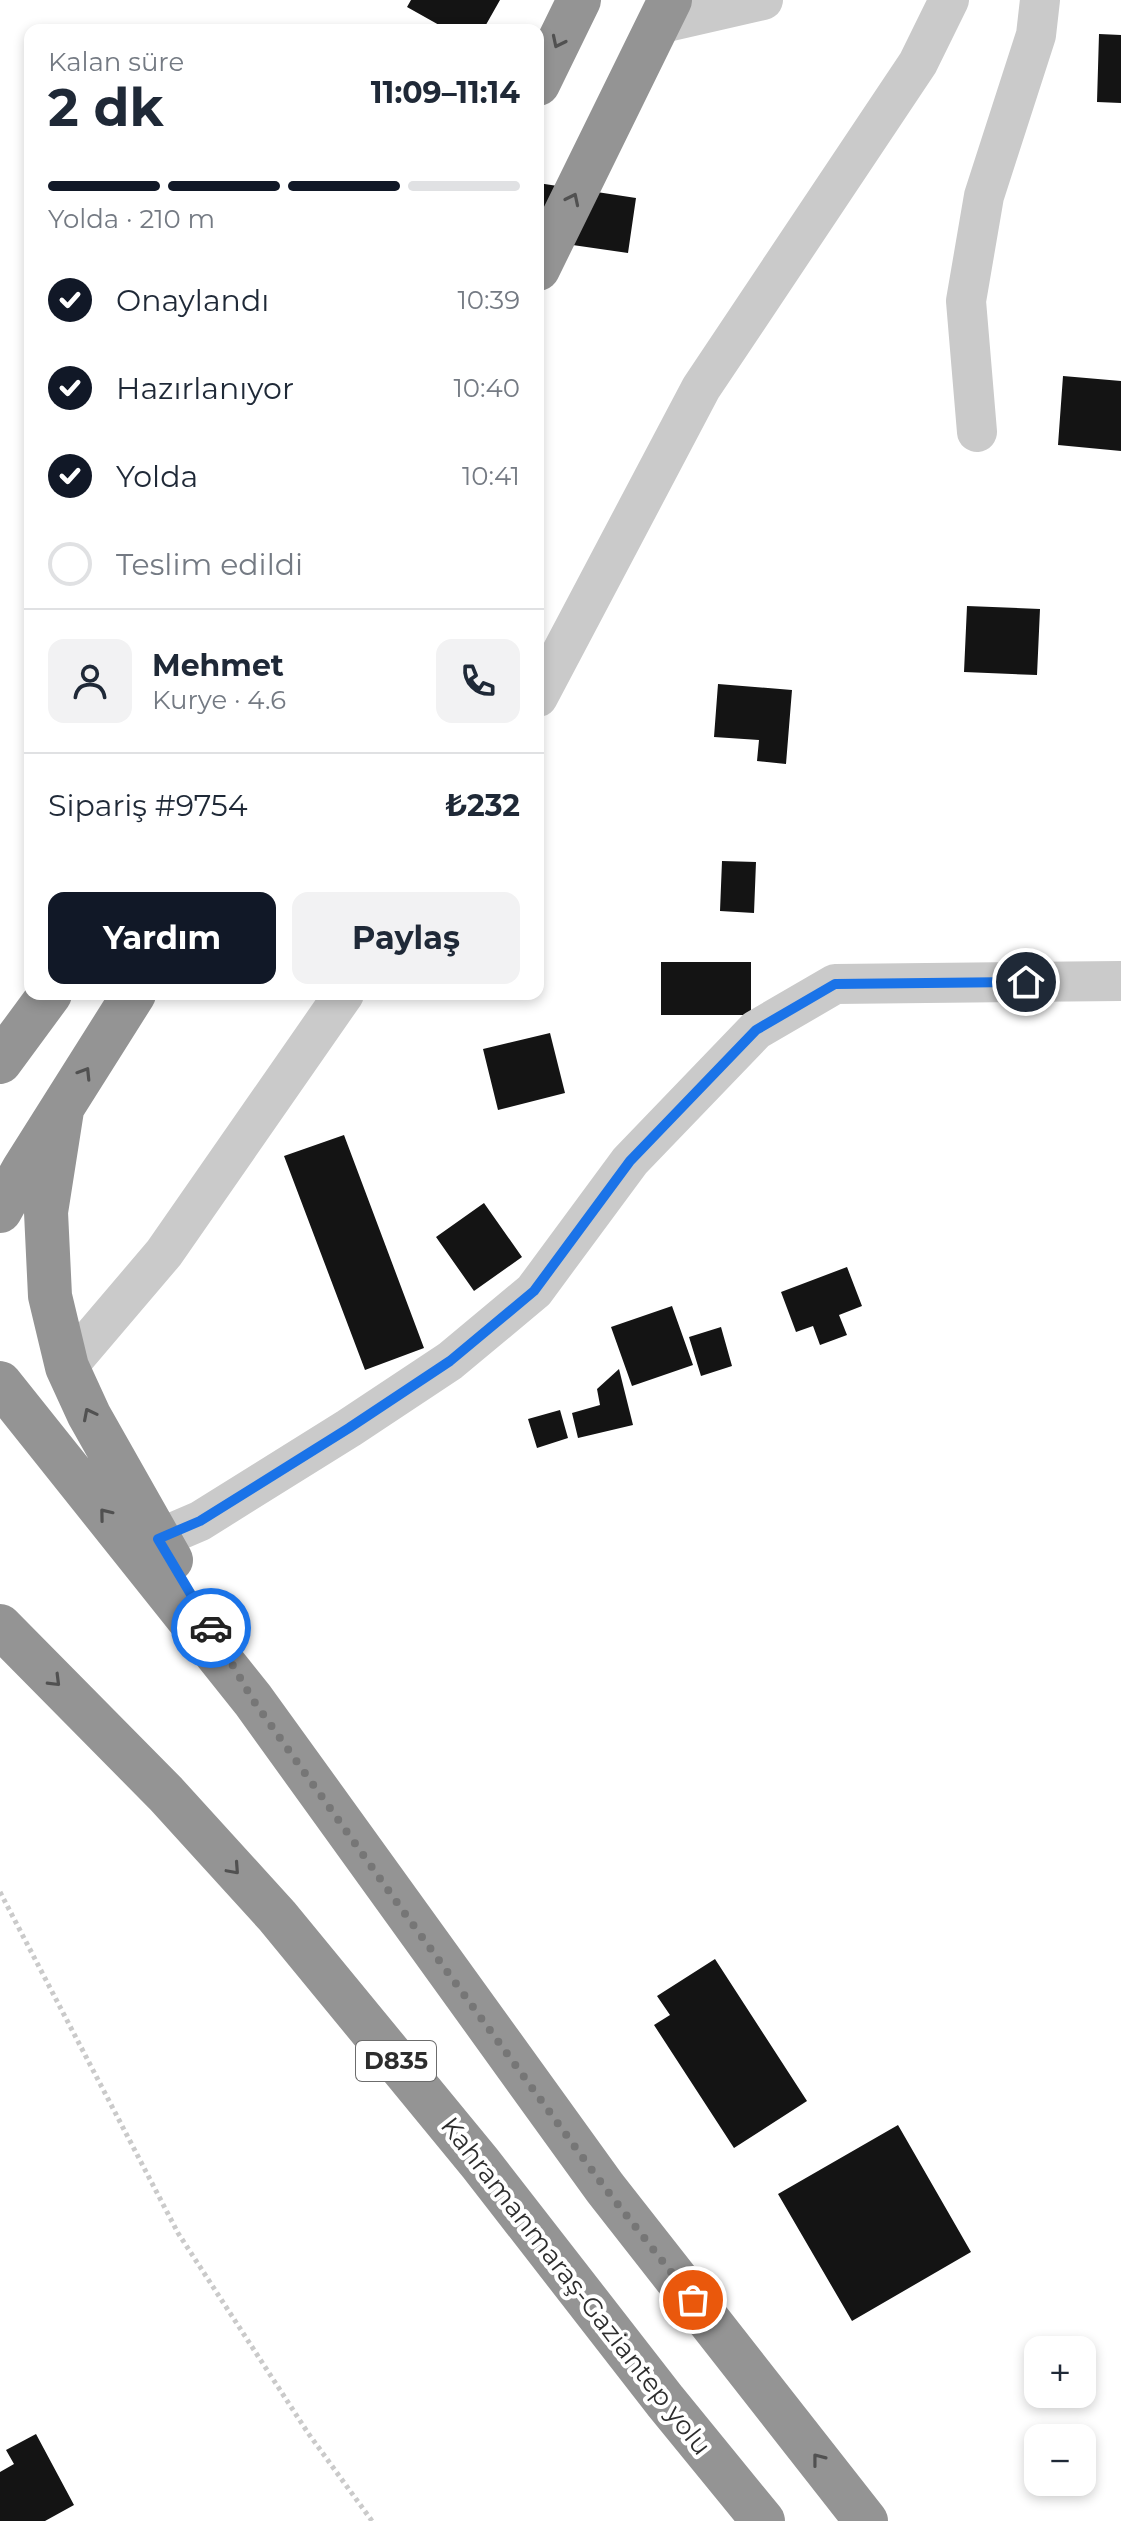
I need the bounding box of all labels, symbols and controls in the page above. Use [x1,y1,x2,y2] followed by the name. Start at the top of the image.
[552,33,568,48] one-way arrow
[48,46,184,78] text: Kalan süre
[371,74,520,111] text: 11:09–11:14
[48,76,163,139] text: 2 dk
[563,193,578,208] one-way arrow
[48,203,215,235] text: Yolda · 210 m
[48,278,92,322] icon: check
[116,282,269,319] text: Onaylandı
[457,284,520,316] text: 10:39
[48,366,92,410] icon: check
[116,370,294,407] text: Hazırlanıyor
[453,372,520,404] text: 10:40
[48,454,92,498] icon: check
[116,458,198,495] text: Yolda
[462,460,520,492] text: 10:41
[116,546,303,583] text: Teslim edildi
[48,639,132,723] button: person
[436,639,520,723] button: phone
[152,647,284,684] text: Mehmet
[152,684,286,716] text: Kurye · 4.6
[48,787,248,824] text: Sipariş #9754
[445,787,520,824] text: ₺232
[48,892,276,984] button: Yardım
[292,892,520,984] button: Paylaş
[992,948,1060,1016] pin
[1004,960,1048,1004] icon: home
[76,1067,91,1082] one-way arrow
[83,1408,99,1423] one-way arrow
[100,1509,115,1523] one-way arrow
[171,1588,251,1668] courier
[189,1606,233,1650] icon: car
[46,1672,60,1686] one-way arrow
[224,1860,239,1875] one-way arrow
[356,2041,436,2081] road number: D835
[434,2111,718,2461] street label: Kahramanmaraş-Gaziantep yolu
[659,2266,727,2334] pin
[671,2278,715,2322] icon: bag
[1024,2336,1096,2496] map controls
[1024,2336,1096,2408] button: +
[1024,2424,1096,2496] button: −
[814,2453,828,2468] one-way arrow

